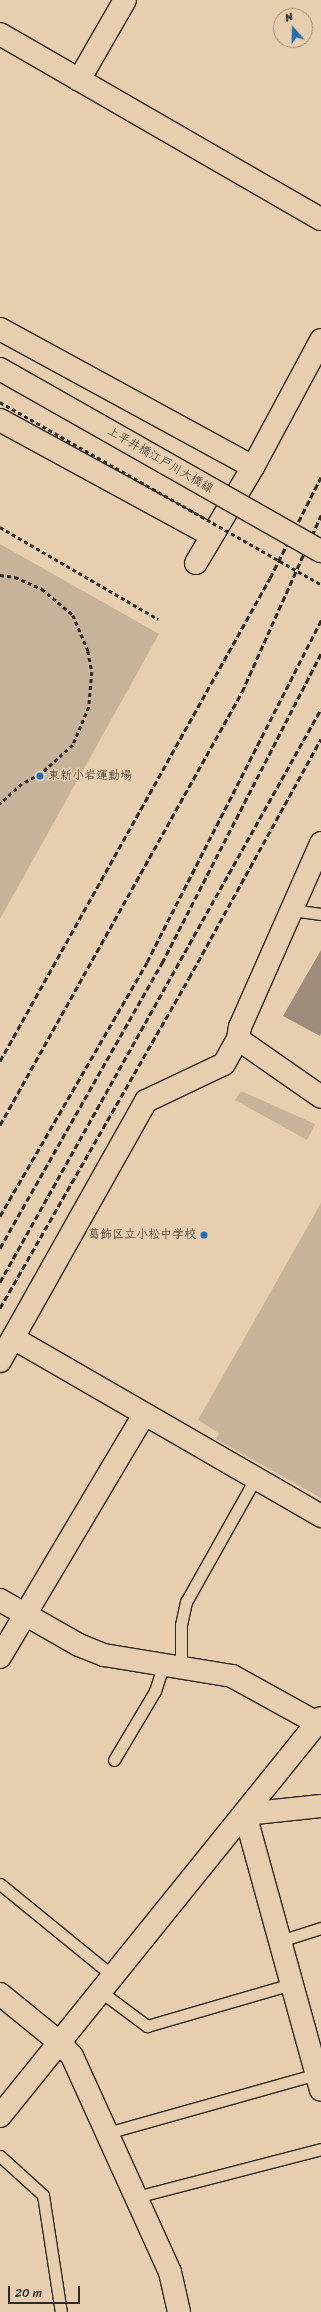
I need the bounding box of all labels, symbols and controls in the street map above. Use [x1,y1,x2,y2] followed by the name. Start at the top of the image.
[282,7,296,27] text: N
[273,8,313,48] north arrow
[104,424,216,496] street label: 上平井橋江戸川大橋線
[48,769,132,783] place label: 東新小岩運動場
[35,771,45,781] marker: 東新小岩運動場
[88,1228,196,1242] place label: 葛飾区立小松中学校
[199,1230,209,1240] marker: 葛飾区立小松中学校
[10,2278,82,2304] scale bar
[15,2282,42,2304] text: 20 m

